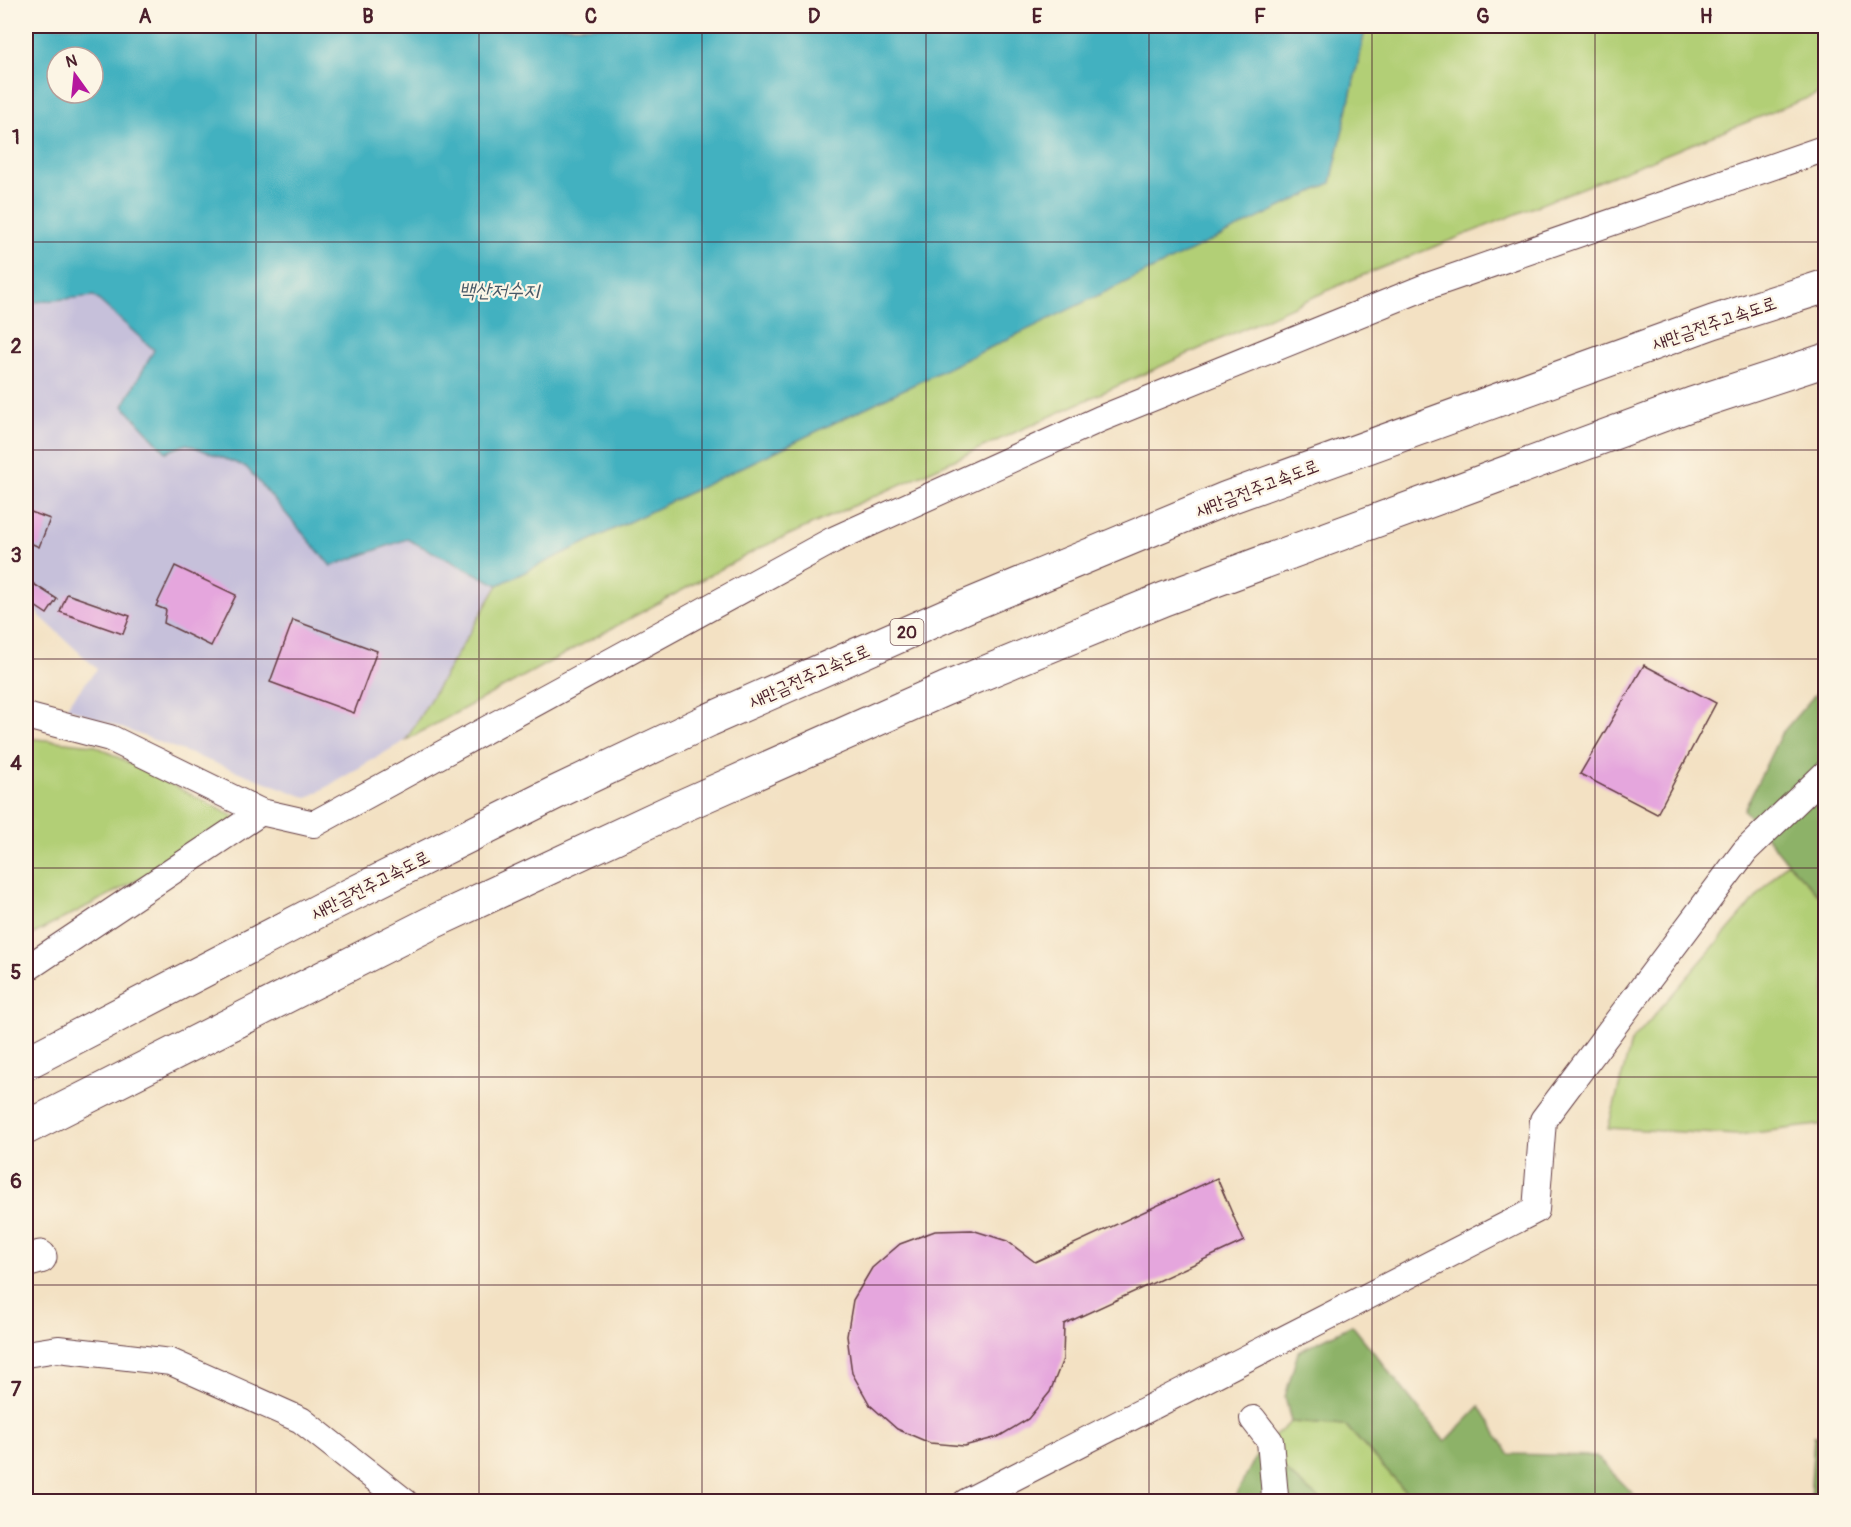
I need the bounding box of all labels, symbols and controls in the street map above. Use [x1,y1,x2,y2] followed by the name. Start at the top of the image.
[139,4,152,29] text: A
[362,4,374,29] text: B
[585,4,597,29] text: C
[808,4,821,29] text: D
[1032,4,1043,29] text: E
[1254,4,1266,29] text: F
[1476,4,1490,29] text: G
[1700,4,1713,29] text: H
[45,45,105,105] north arrow
[64,50,79,73] text: N
[12,125,20,150] text: 1
[459,278,541,303] water label: 백산저수지
[1649,291,1780,356] street label: 새만금전주고속도로
[10,334,22,359] text: 2
[1192,454,1322,523] street label: 새만금전주고속도로
[10,543,22,568] text: 3
[890,619,924,645] road number: 20
[745,639,873,713] street label: 새만금전주고속도로
[10,751,22,776] text: 4
[307,846,434,925] street label: 새만금전주고속도로
[11,960,22,985] text: 5
[10,1169,22,1194] text: 6
[11,1377,22,1402] text: 7

